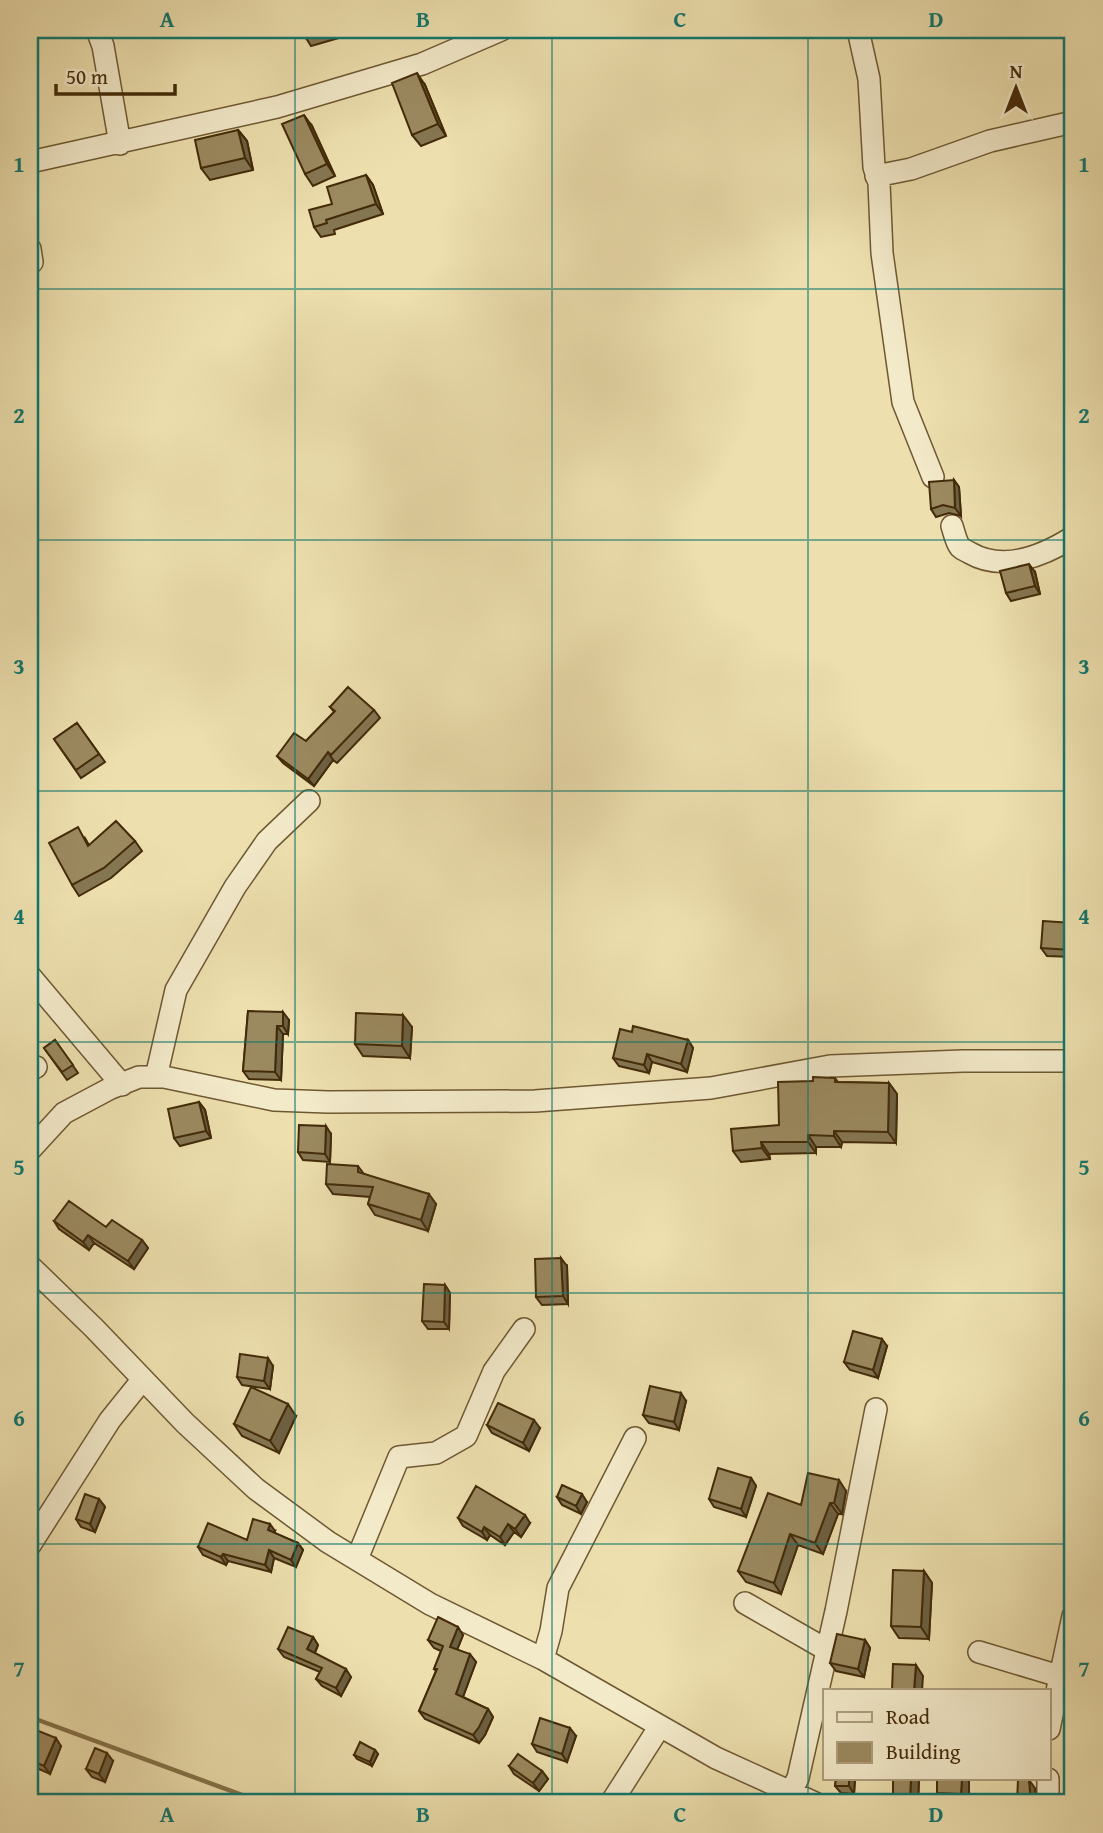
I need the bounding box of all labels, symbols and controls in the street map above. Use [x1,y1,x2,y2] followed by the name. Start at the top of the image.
[160,2,175,35] text: A
[416,2,430,35] text: B
[673,2,687,35] text: C
[929,2,944,35] text: D
[56,52,175,96] scale bar
[981,52,1050,122] north arrow
[1010,57,1023,85] text: N
[66,61,108,92] text: 50 m
[13,147,25,180] text: 1
[1078,147,1090,180] text: 1
[13,398,25,431] text: 2
[1078,398,1090,431] text: 2
[13,649,25,682] text: 3
[1078,649,1090,682] text: 3
[13,899,25,932] text: 4
[1078,899,1090,932] text: 4
[13,1150,25,1183] text: 5
[1078,1150,1090,1183] text: 5
[13,1401,25,1434] text: 6
[1078,1401,1090,1434] text: 6
[13,1652,25,1685] text: 7
[1078,1652,1090,1685] text: 7
[823,1689,1050,1780] legend
[886,1701,931,1732] text: Road
[886,1736,961,1767] text: Building
[160,1797,175,1830] text: A
[416,1797,430,1830] text: B
[673,1797,687,1830] text: C
[929,1797,944,1830] text: D

